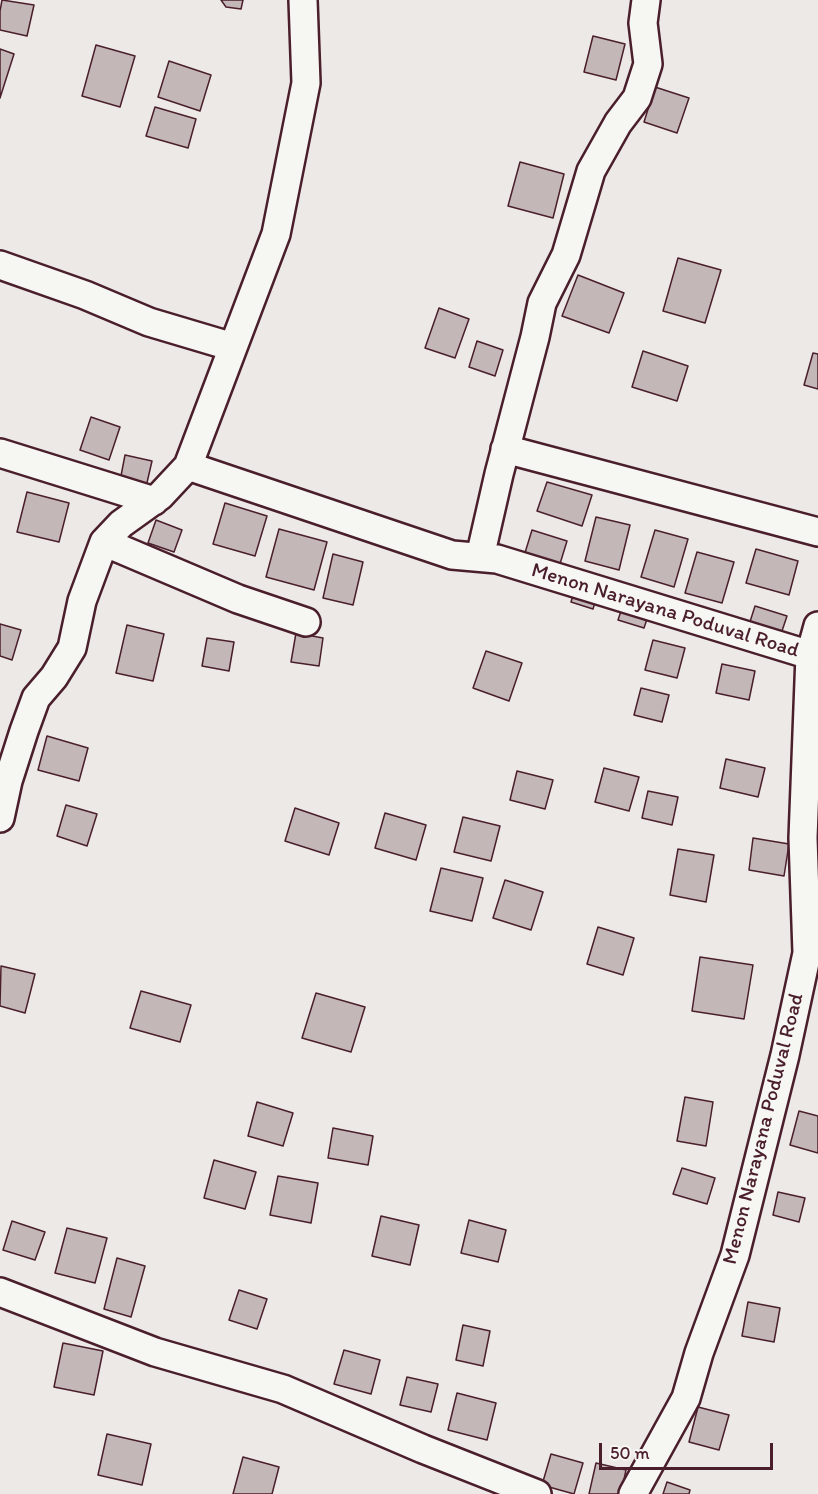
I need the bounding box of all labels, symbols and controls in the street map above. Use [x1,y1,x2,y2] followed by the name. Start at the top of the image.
[528,558,802,664] street label: Menon Narayana Poduval Road
[718,991,810,1267] street label: Menon Narayana Poduval Road
[602,1431,776,1469] scale bar
[610,1442,650,1464] text: 50 m

